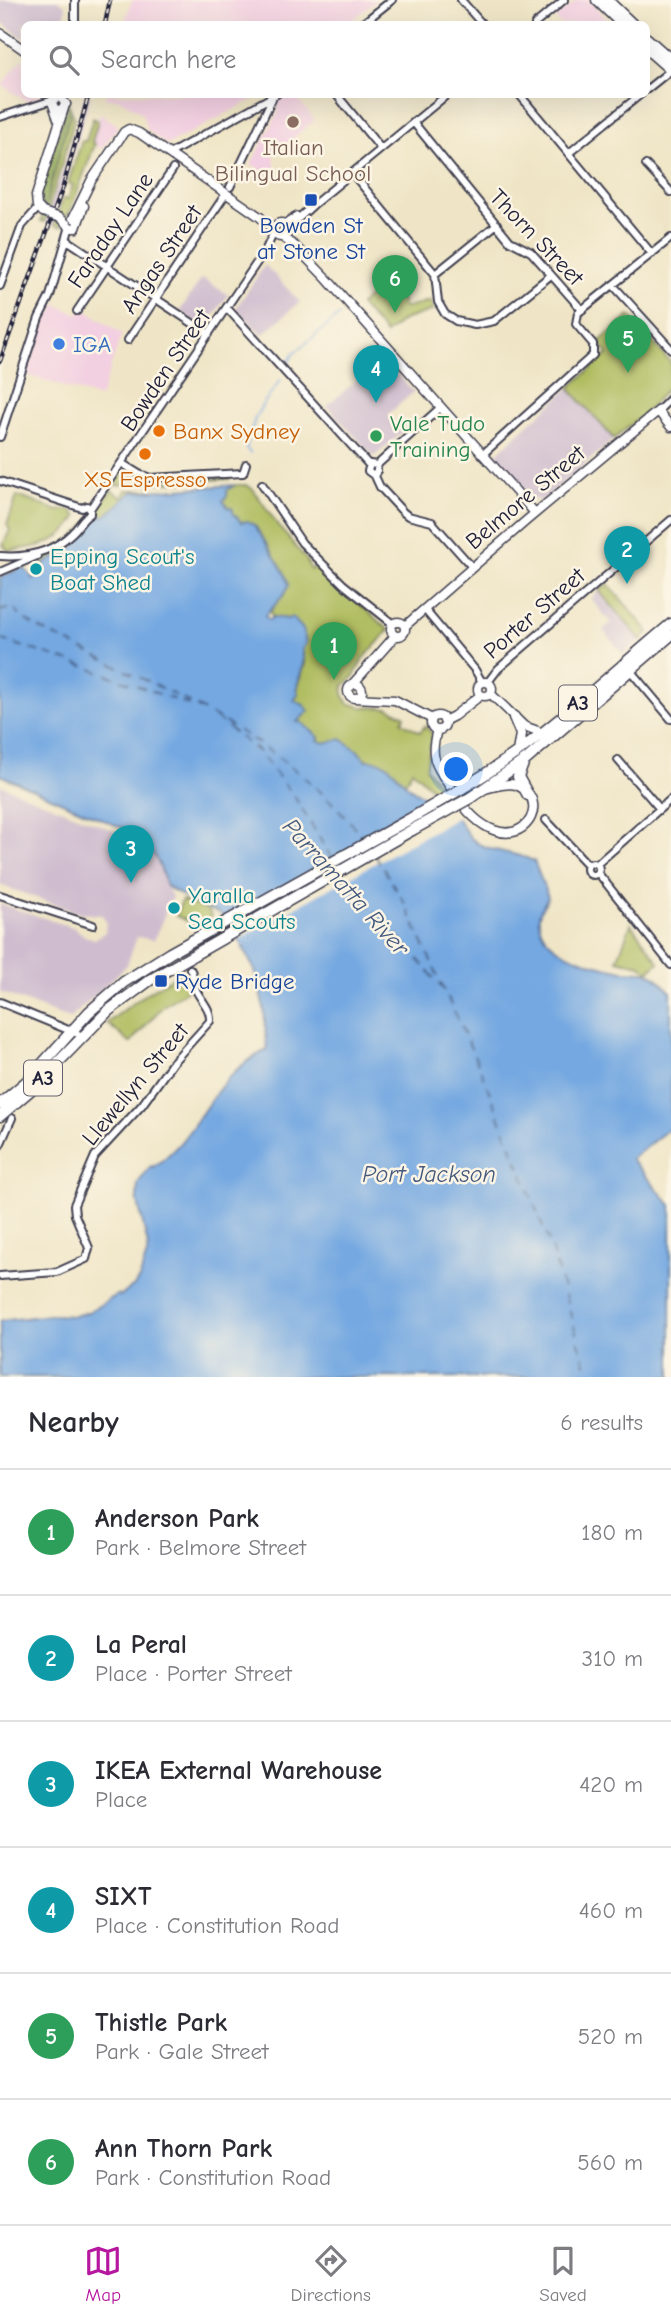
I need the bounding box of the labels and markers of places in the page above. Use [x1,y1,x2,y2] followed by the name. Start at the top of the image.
[285,114,301,130] marker: Italian Bilingual School
[215,134,371,187] place label: Italian Bilingual School
[303,192,319,208] marker: Bowden St at Stone St
[257,212,366,265] place label: Bowden St at Stone St
[372,255,418,313] pin: 6
[605,315,651,373] pin: 5
[73,331,111,358] place label: IGA
[51,336,67,352] marker: IGA
[353,345,399,403] pin: 4
[390,410,485,463] place label: Vale Tudo Training
[173,418,300,445] place label: Banx Sydney
[151,423,167,439] marker: Banx Sydney
[368,428,384,444] marker: Vale Tudo Training
[137,446,153,462] marker: XS Espresso
[83,466,207,493] place label: XS Espresso
[604,526,650,584] pin: 2
[50,543,194,596] place label: Epping Scout's Boat Shed
[28,561,44,577] marker: Epping Scout's Boat Shed
[311,622,357,680] pin: 1
[108,825,154,883] pin: 3
[188,882,296,935] place label: Yaralla Sea Scouts
[166,900,182,916] marker: Yaralla Sea Scouts
[175,968,295,995] place label: Ryde Bridge
[153,973,169,989] marker: Ryde Bridge

